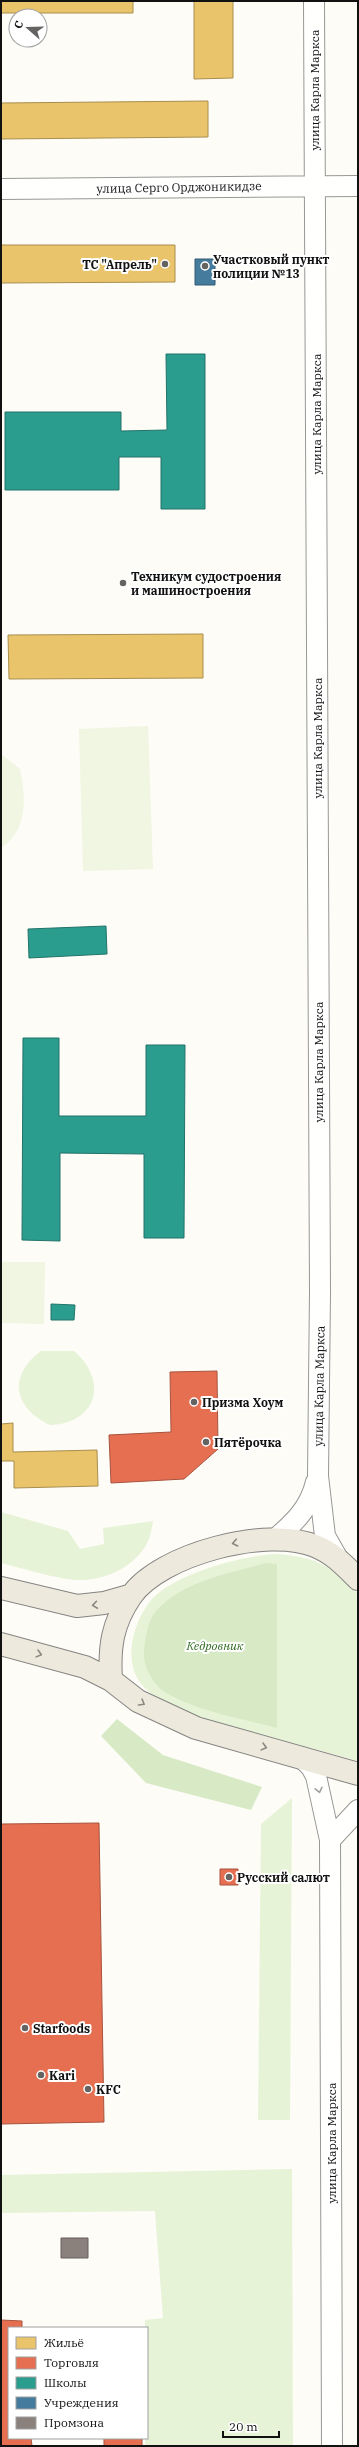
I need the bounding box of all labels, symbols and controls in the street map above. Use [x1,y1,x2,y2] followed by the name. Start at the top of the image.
[8,8,48,48] north arrow
[11,19,26,30] text: С
[307,29,322,150] street label: улица Карла Маркса
[96,178,262,196] street label: улица Серго Орджоникидзе
[213,252,330,281] place label: Участковый пункт полиции №13
[82,257,157,272] place label: ТС "Апрель"
[160,259,170,269] marker: ТС "Апрель"
[200,261,210,271] marker: Участковый пункт полиции №13
[309,353,324,474] street label: улица Карла Маркса
[131,569,281,598] place label: Техникум судостроения и машиностроения
[118,578,128,588] marker: Техникум судостроения и машиностроения
[310,677,325,798] street label: улица Карла Маркса
[311,1001,326,1122] street label: улица Карла Маркса
[310,1325,328,1447] street label: улица Карла Маркса
[202,1395,284,1410] place label: Призма Хоум
[189,1397,199,1407] marker: Призма Хоум
[214,1435,282,1450] place label: Пятёрочка
[201,1437,211,1447] marker: Пятёрочка
[232,1539,239,1547] one-way arrow
[92,1600,98,1609] one-way arrow
[186,1638,244,1653] park label: Кедровник
[35,1649,42,1658] one-way arrow
[138,1698,145,1705] one-way arrow
[261,1742,267,1750] one-way arrow
[314,1787,322,1793] one-way arrow
[237,1870,330,1885] place label: Русский салют
[224,1872,234,1882] marker: Русский салют
[33,2021,90,2036] place label: Starfoods
[20,2023,30,2033] marker: Starfoods
[49,2068,75,2083] place label: Kari
[36,2070,46,2080] marker: Kari
[96,2082,121,2097] place label: KFC
[324,2082,339,2203] street label: улица Карла Маркса
[83,2084,93,2094] marker: KFC
[8,2327,148,2439] legend
[44,2335,84,2350] text: Жильё
[44,2355,99,2370] text: Торговля
[44,2375,87,2390] text: Школы
[44,2395,119,2410] text: Учреждения
[223,2413,279,2439] scale bar
[44,2415,104,2430] text: Промзона
[229,2419,258,2434] text: 20 m

